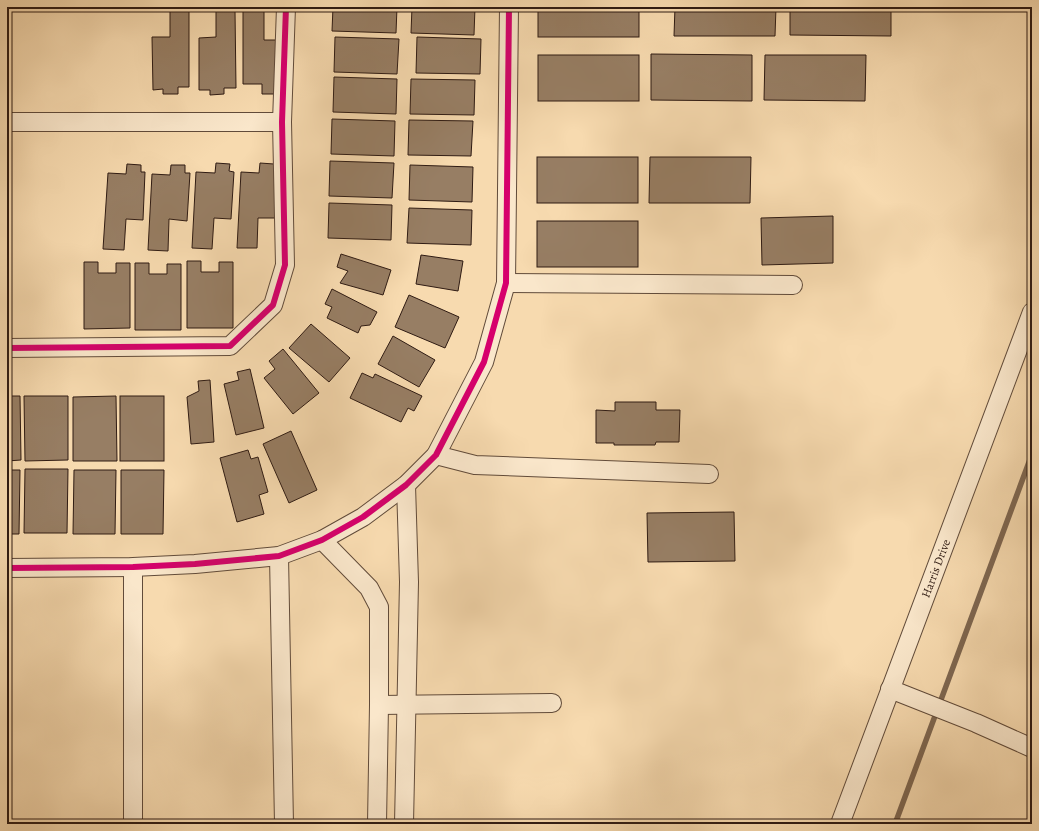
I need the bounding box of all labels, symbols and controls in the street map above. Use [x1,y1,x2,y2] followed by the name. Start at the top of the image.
[918,537,954,600] street label: Harris Drive

